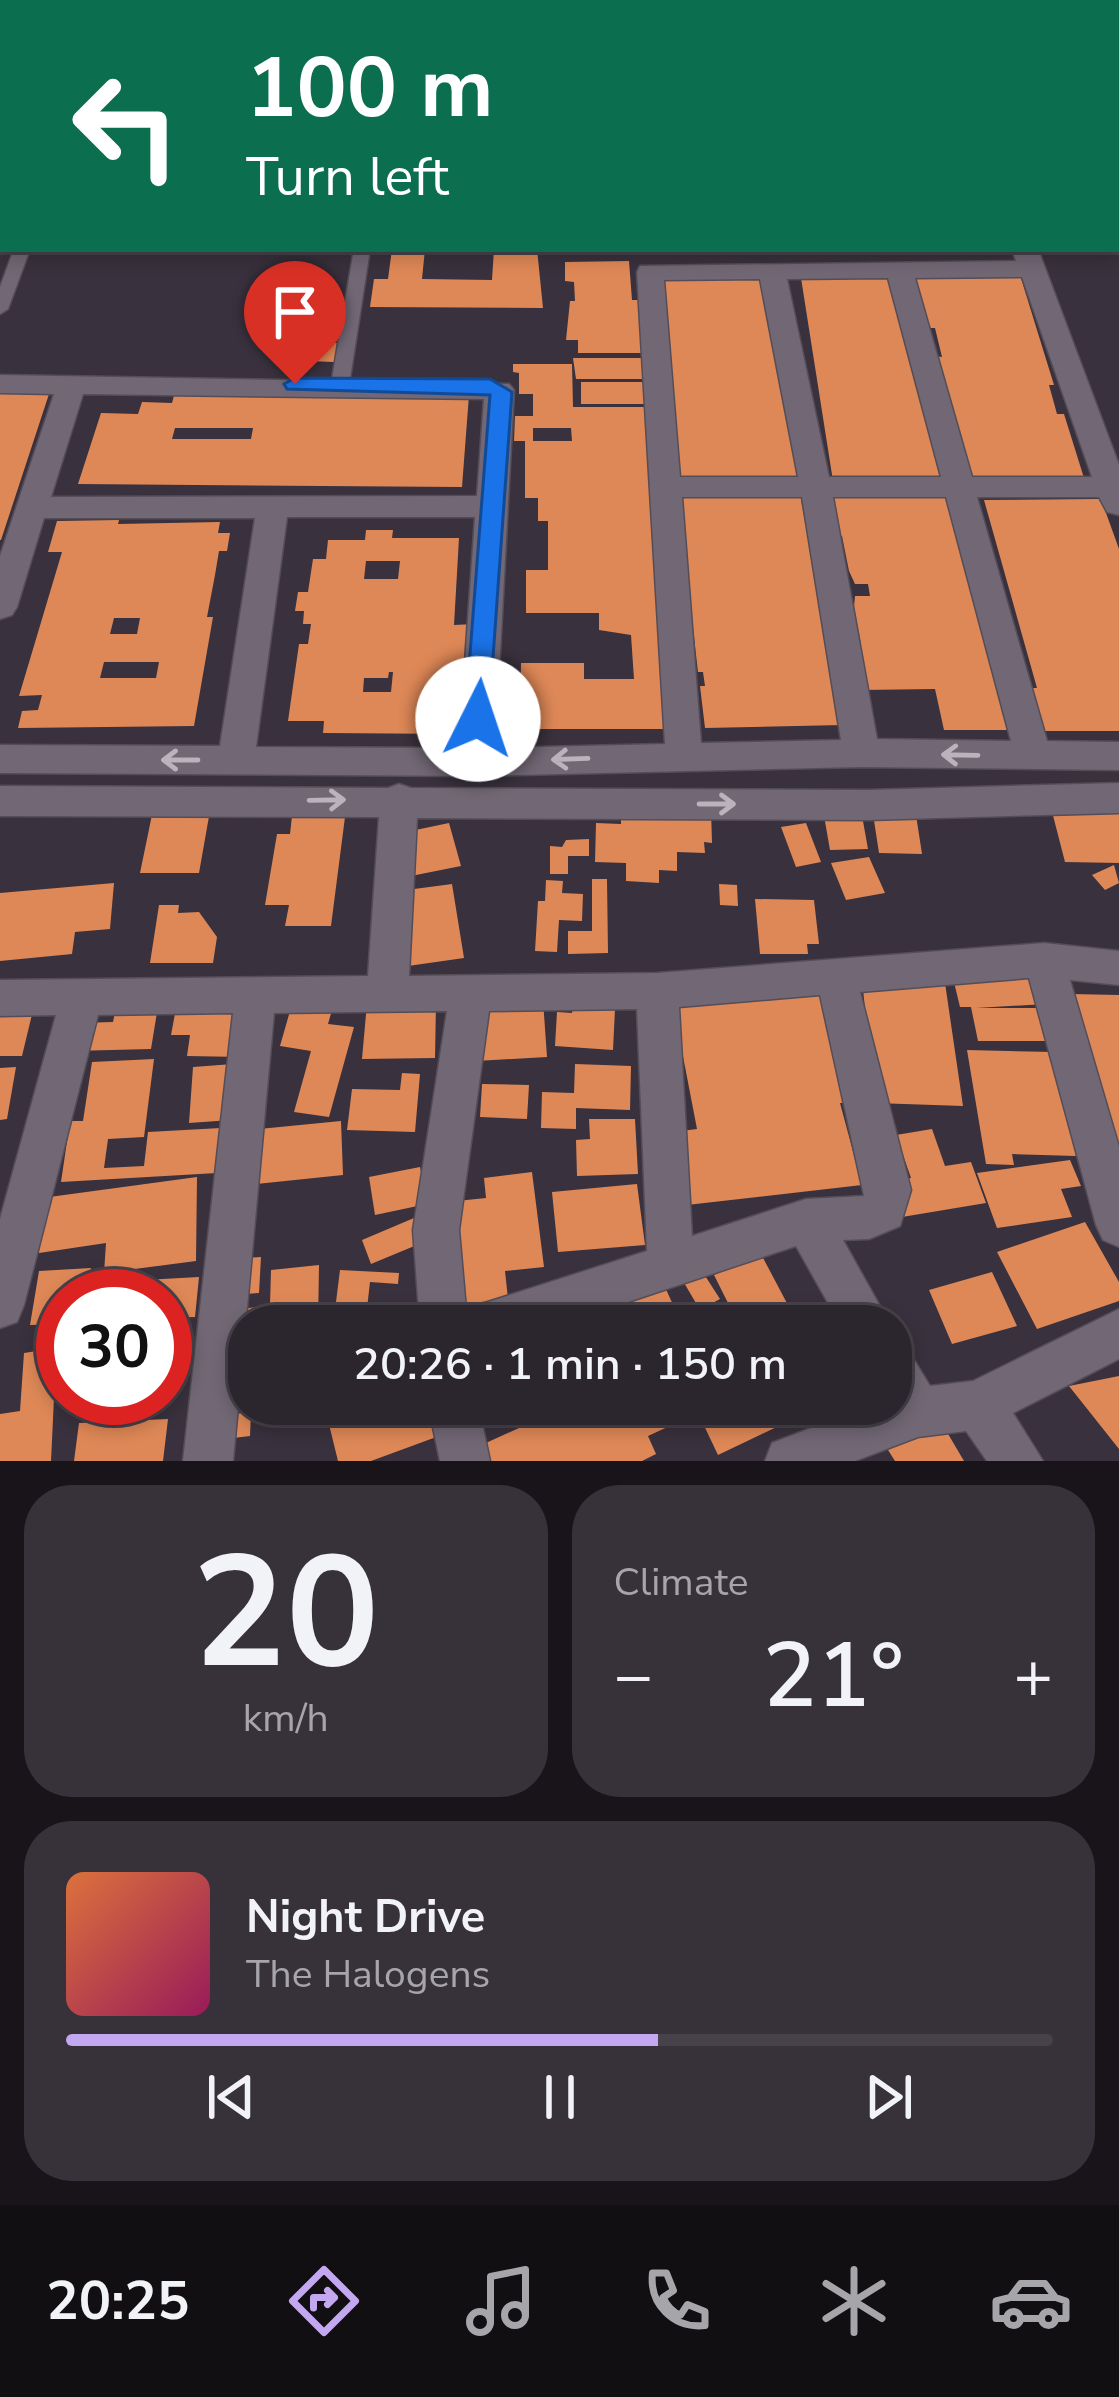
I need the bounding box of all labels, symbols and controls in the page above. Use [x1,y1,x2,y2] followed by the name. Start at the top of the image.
[246,31,494,146] text: 100 m
[48,48,204,204] icon: left
[246,140,449,214] text: Turn left
[244,261,346,384] pin
[262,279,328,345] icon: arrive
[415,656,541,782] position arrow
[941,743,980,766] one-way arrow
[551,748,590,771] one-way arrow
[161,749,200,771] one-way arrow
[307,789,346,812] one-way arrow
[697,793,736,815] one-way arrow
[36,1269,192,1425] speed limit sign: 30
[353,1334,787,1395] text: 20:26 · 1 min · 150 m
[192,1507,379,1720] text: 20
[614,1556,749,1609] text: Climate
[762,1615,904,1738] text: 21°
[614,1631,653,1721] text: −
[1013,1631,1053,1721] text: +
[243,1692,329,1745] text: km/h
[246,1887,485,1948] text: Night Drive
[246,1948,490,2001] text: The Halogens
[198,2064,264,2130] icon: previous
[527,2064,593,2130] icon: pause
[856,2064,922,2130] icon: next
[282,2259,366,2343] icon: directions
[459,2259,543,2343] icon: music
[635,2259,719,2343] icon: phone
[812,2259,896,2343] icon: climate
[989,2259,1073,2343] icon: car
[46,2264,189,2338] text: 20:25

